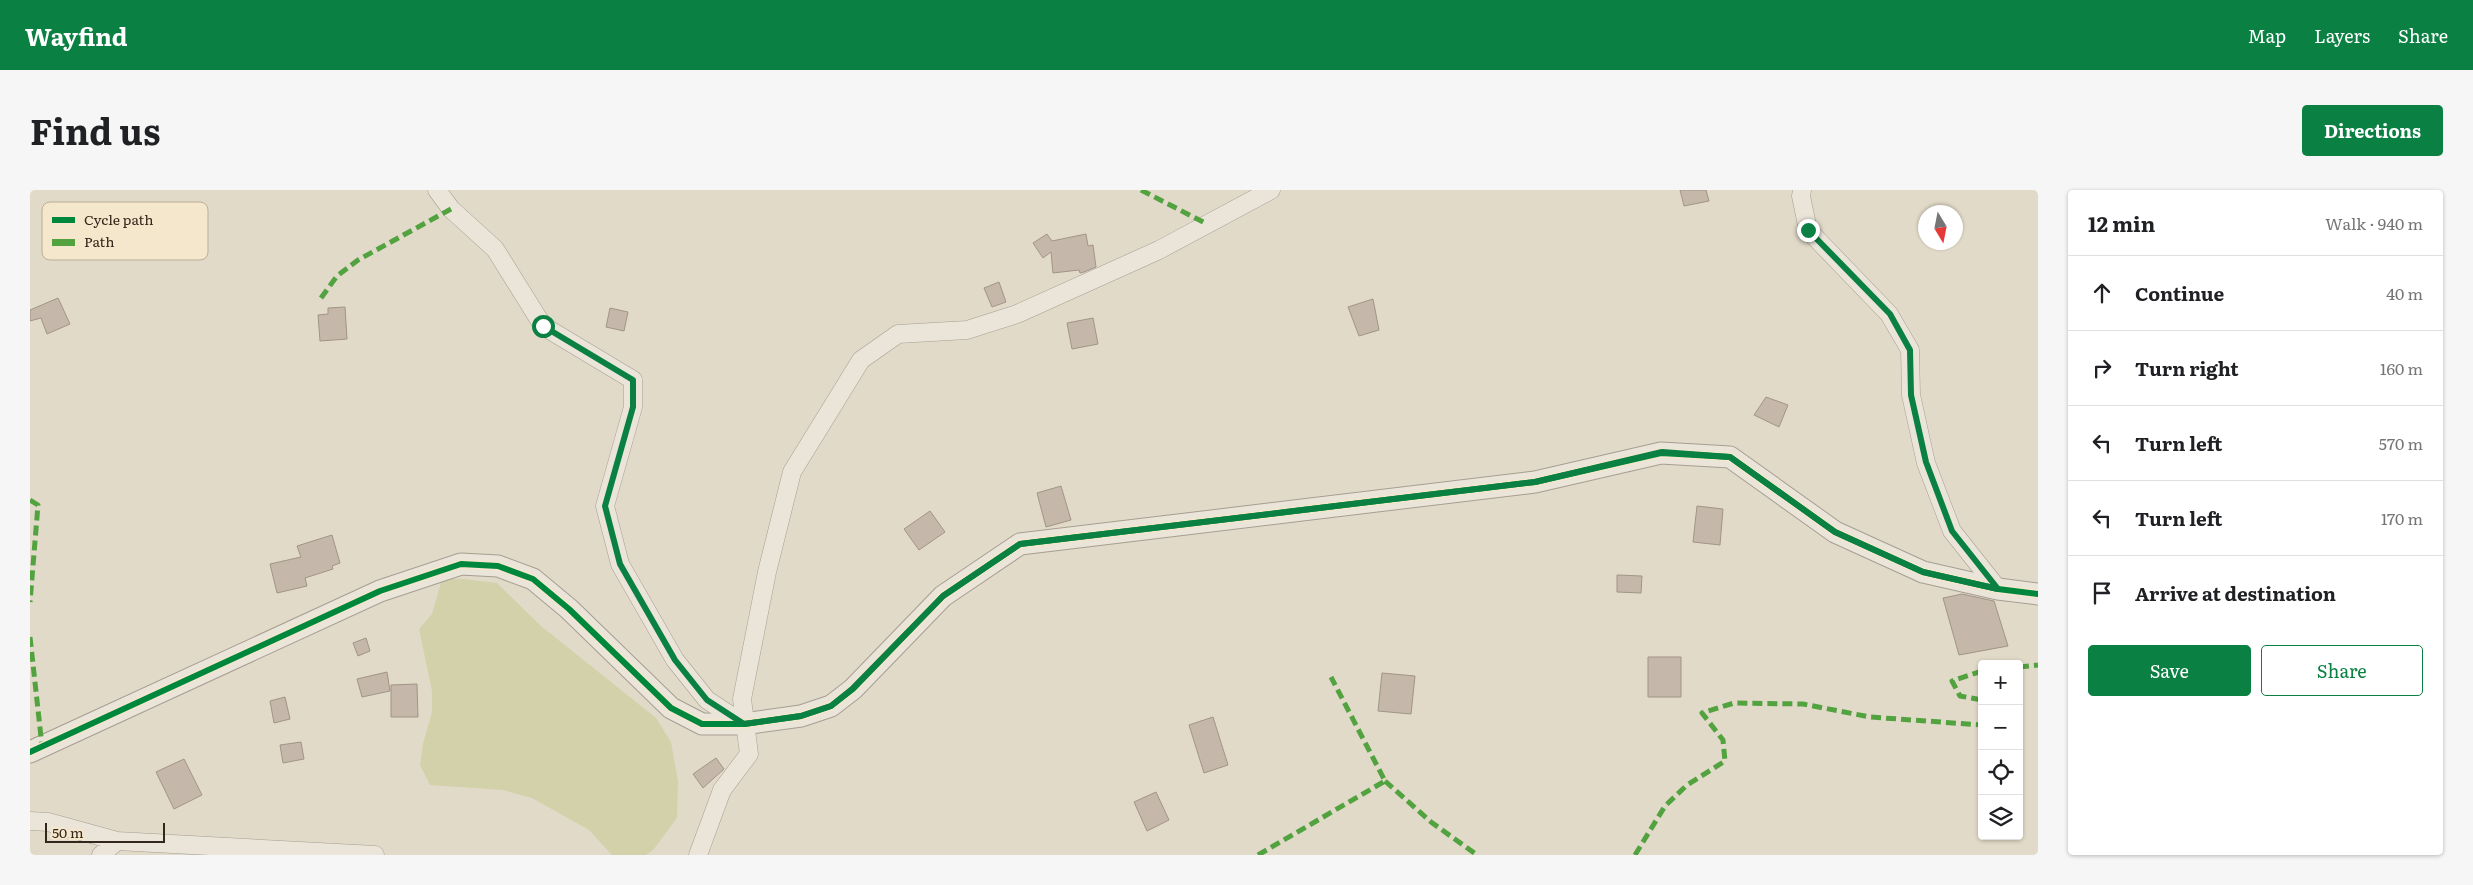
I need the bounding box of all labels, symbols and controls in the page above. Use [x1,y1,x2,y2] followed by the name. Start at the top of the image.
[25,18,128,53] text: Wayfind
[2248,22,2286,49] text: Map
[2314,22,2370,49] text: Layers
[2398,22,2448,49] text: Share
[30,104,160,156] text: Find us
[2302,105,2443,156] button: Directions
[42,202,208,260] legend
[1918,205,1963,250] north arrow
[2088,207,2155,238] text: 12 min
[84,209,153,229] text: Cycle path
[2325,211,2423,235] text: Walk · 940 m
[1797,219,1820,242] route end
[84,231,114,251] text: Path
[2088,279,2116,307] icon: ahead
[2135,279,2224,307] text: Continue
[2386,281,2423,305] text: 40 m
[532,315,555,338] route start
[2088,354,2116,382] icon: right
[2135,354,2239,382] text: Turn right
[2380,356,2423,380] text: 160 m
[2088,429,2116,457] icon: left
[2135,429,2222,457] text: Turn left
[2379,431,2423,455] text: 570 m
[2088,504,2116,532] icon: left
[2135,504,2222,532] text: Turn left
[2381,506,2423,530] text: 170 m
[2088,579,2116,607] icon: arrive
[2135,579,2336,607] text: Arrive at destination
[2088,645,2251,696] button: Save
[2261,645,2423,696] button: Share
[1978,660,2023,840] map controls
[1978,660,2023,705] button: +
[1978,705,2023,750] button: −
[1978,750,2023,795] button: locate
[1978,795,2023,840] button: layers
[45,820,165,843] scale bar
[52,822,84,842] text: 50 m

